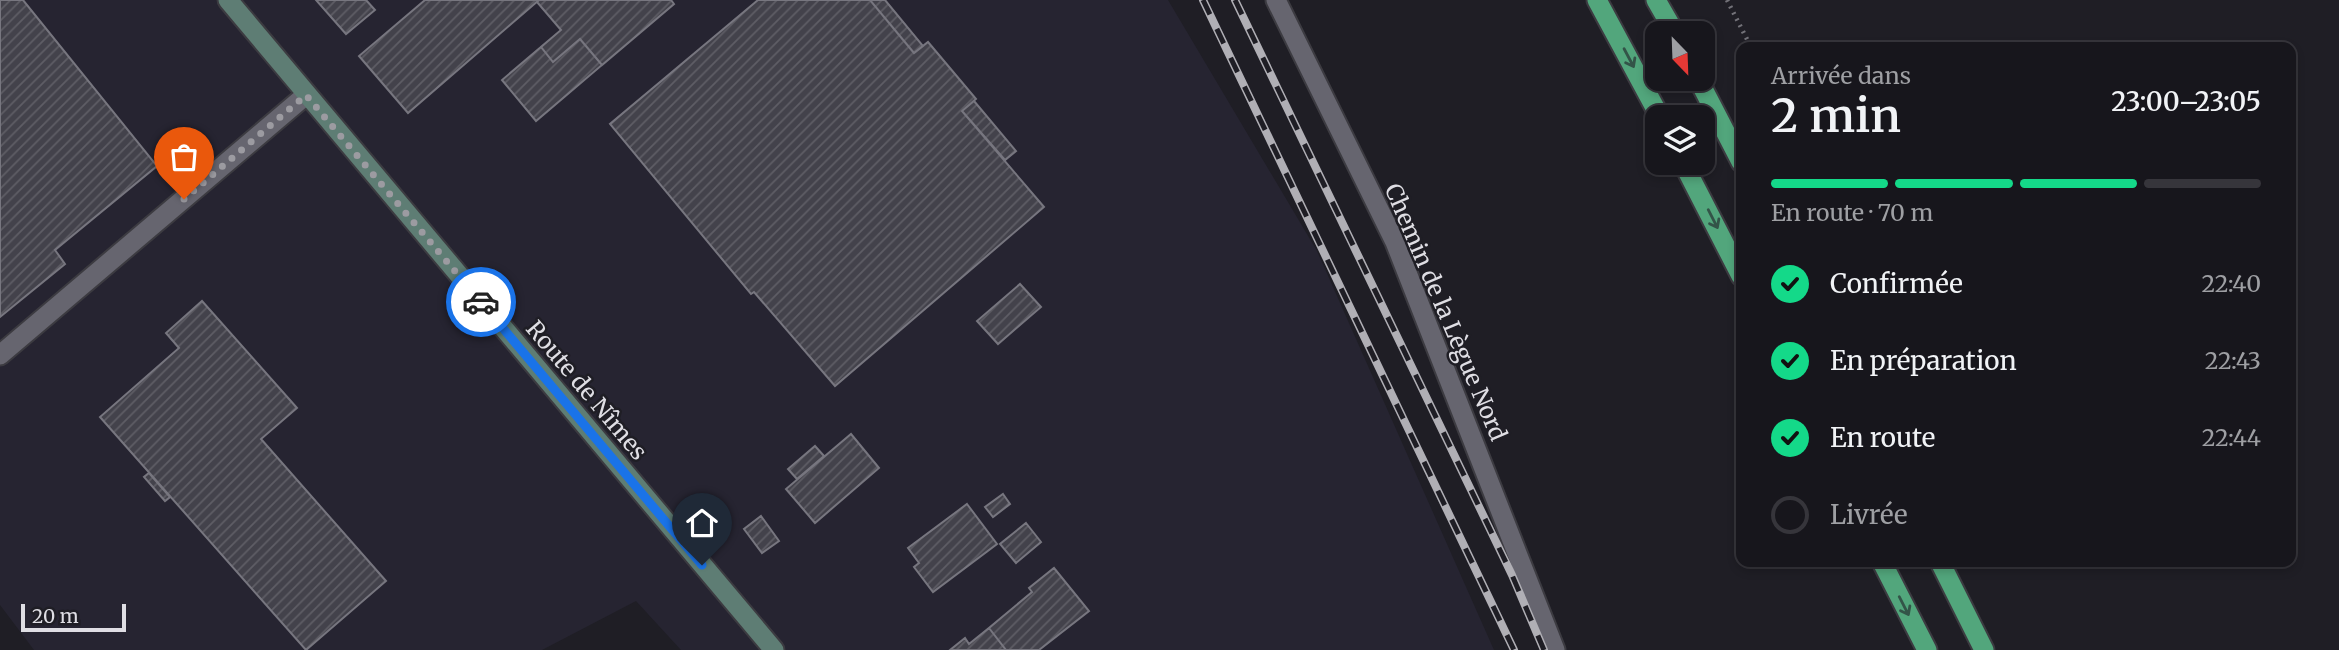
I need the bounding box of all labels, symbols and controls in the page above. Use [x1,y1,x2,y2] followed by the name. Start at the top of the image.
[1645,21,1715,91] north arrow
[1645,21,1715,175] map controls
[1623,47,1636,68] one-way arrow
[1771,61,1911,90] text: Arrivée dans
[2111,85,2261,118] text: 23:00–23:05
[1771,87,1901,145] text: 2 min
[1645,105,1715,175] button: layers
[154,127,214,199] pin
[165,138,203,176] icon: bag
[1379,179,1513,445] street label: Chemin de la Lègue Nord
[1771,198,1933,227] text: En route · 70 m
[1706,208,1720,229] one-way arrow
[1771,265,1809,303] icon: check
[446,267,516,337] courier
[1830,267,1963,300] text: Confirmée
[2201,269,2261,298] text: 22:40
[462,283,500,321] icon: car
[520,314,654,466] street label: Route de Nîmes
[1771,342,1809,380] icon: check
[1830,344,2017,377] text: En préparation
[2205,346,2261,375] text: 22:43
[1771,419,1809,457] icon: check
[1830,421,1935,454] text: En route
[2202,423,2261,452] text: 22:44
[672,493,732,565] pin
[1830,498,1908,531] text: Livrée
[683,504,721,542] icon: home
[1898,595,1912,616] one-way arrow
[21,601,126,633] scale bar
[32,604,79,628] text: 20 m

